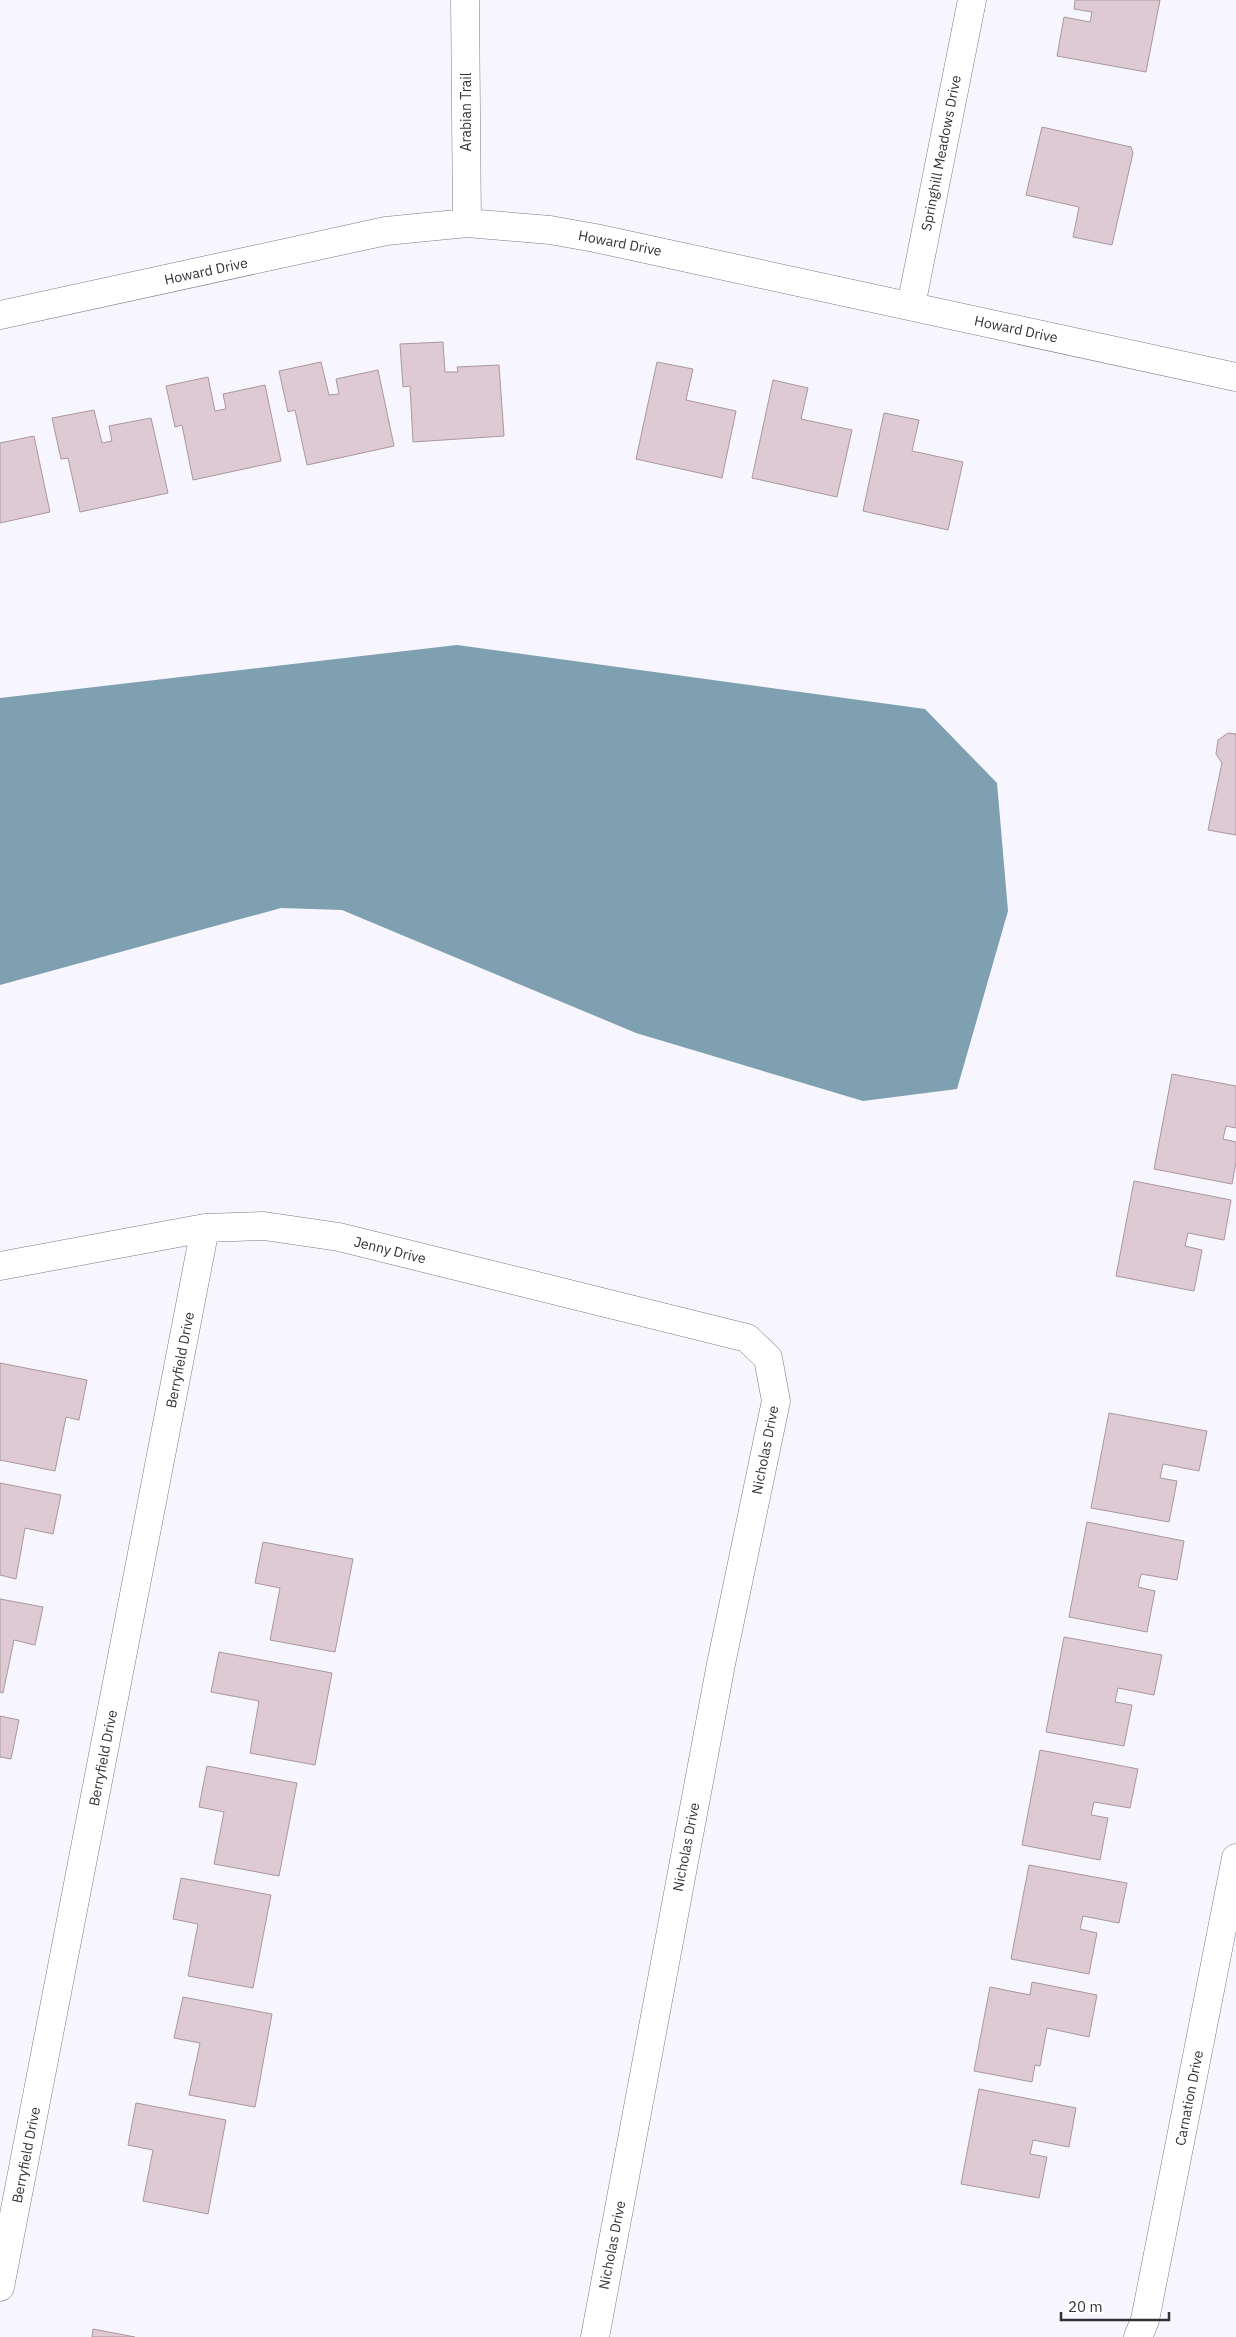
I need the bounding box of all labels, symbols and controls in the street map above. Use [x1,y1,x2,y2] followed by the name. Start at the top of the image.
[457,72,475,152] street label: Arabian Trail
[917,73,965,232] street label: Springhill Meadows Drive
[577,226,664,260] street label: Howard Drive
[163,253,250,289] street label: Howard Drive
[973,311,1060,347] street label: Howard Drive
[352,1232,428,1268] street label: Jenny Drive
[162,1310,198,1410] street label: Berryfield Drive
[748,1404,782,1496] street label: Nicholas Drive
[85,1708,121,1808] street label: Berryfield Drive
[669,1801,703,1893] street label: Nicholas Drive
[1171,2048,1207,2147] street label: Carnation Drive
[8,2105,44,2205] street label: Berryfield Drive
[595,2199,629,2291] street label: Nicholas Drive
[1061,2290,1168,2322] scale bar
[1068,2297,1103,2316] text: 20 m

